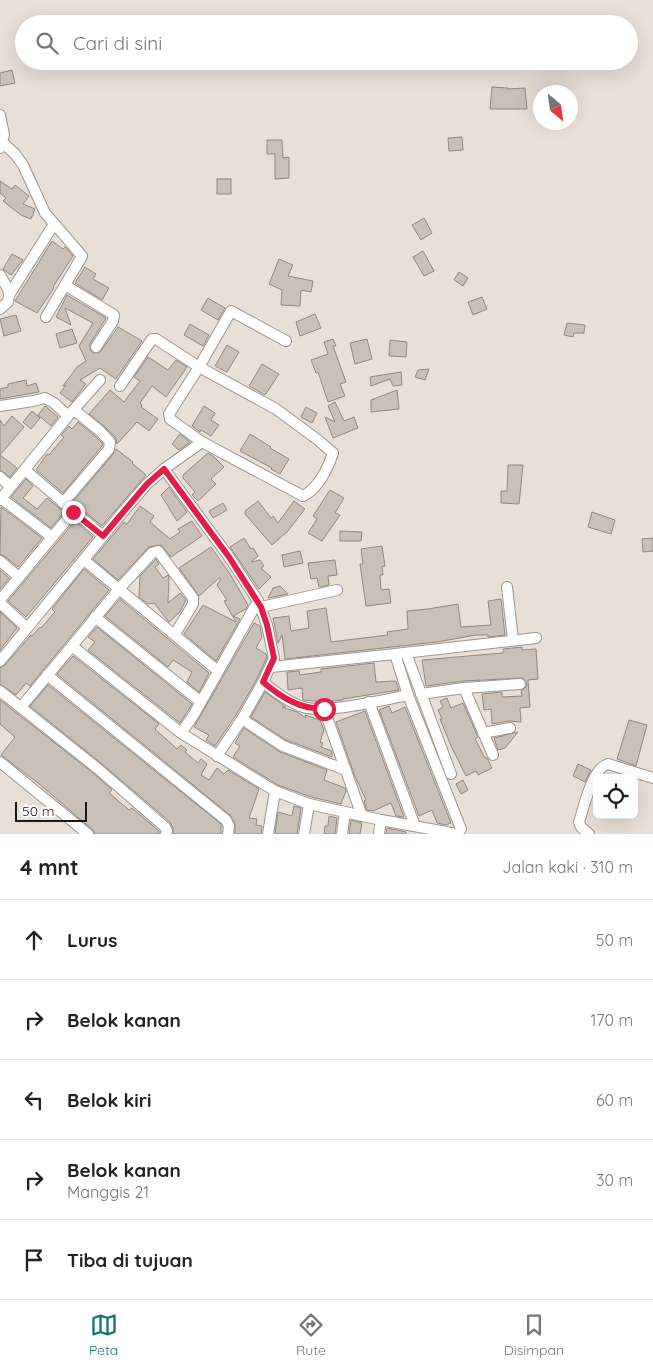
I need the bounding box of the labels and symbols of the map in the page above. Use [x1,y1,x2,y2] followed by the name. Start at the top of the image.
[533,85,578,130] north arrow
[62,501,85,524] route end
[313,698,336,721] route start
[15,799,88,822] scale bar

